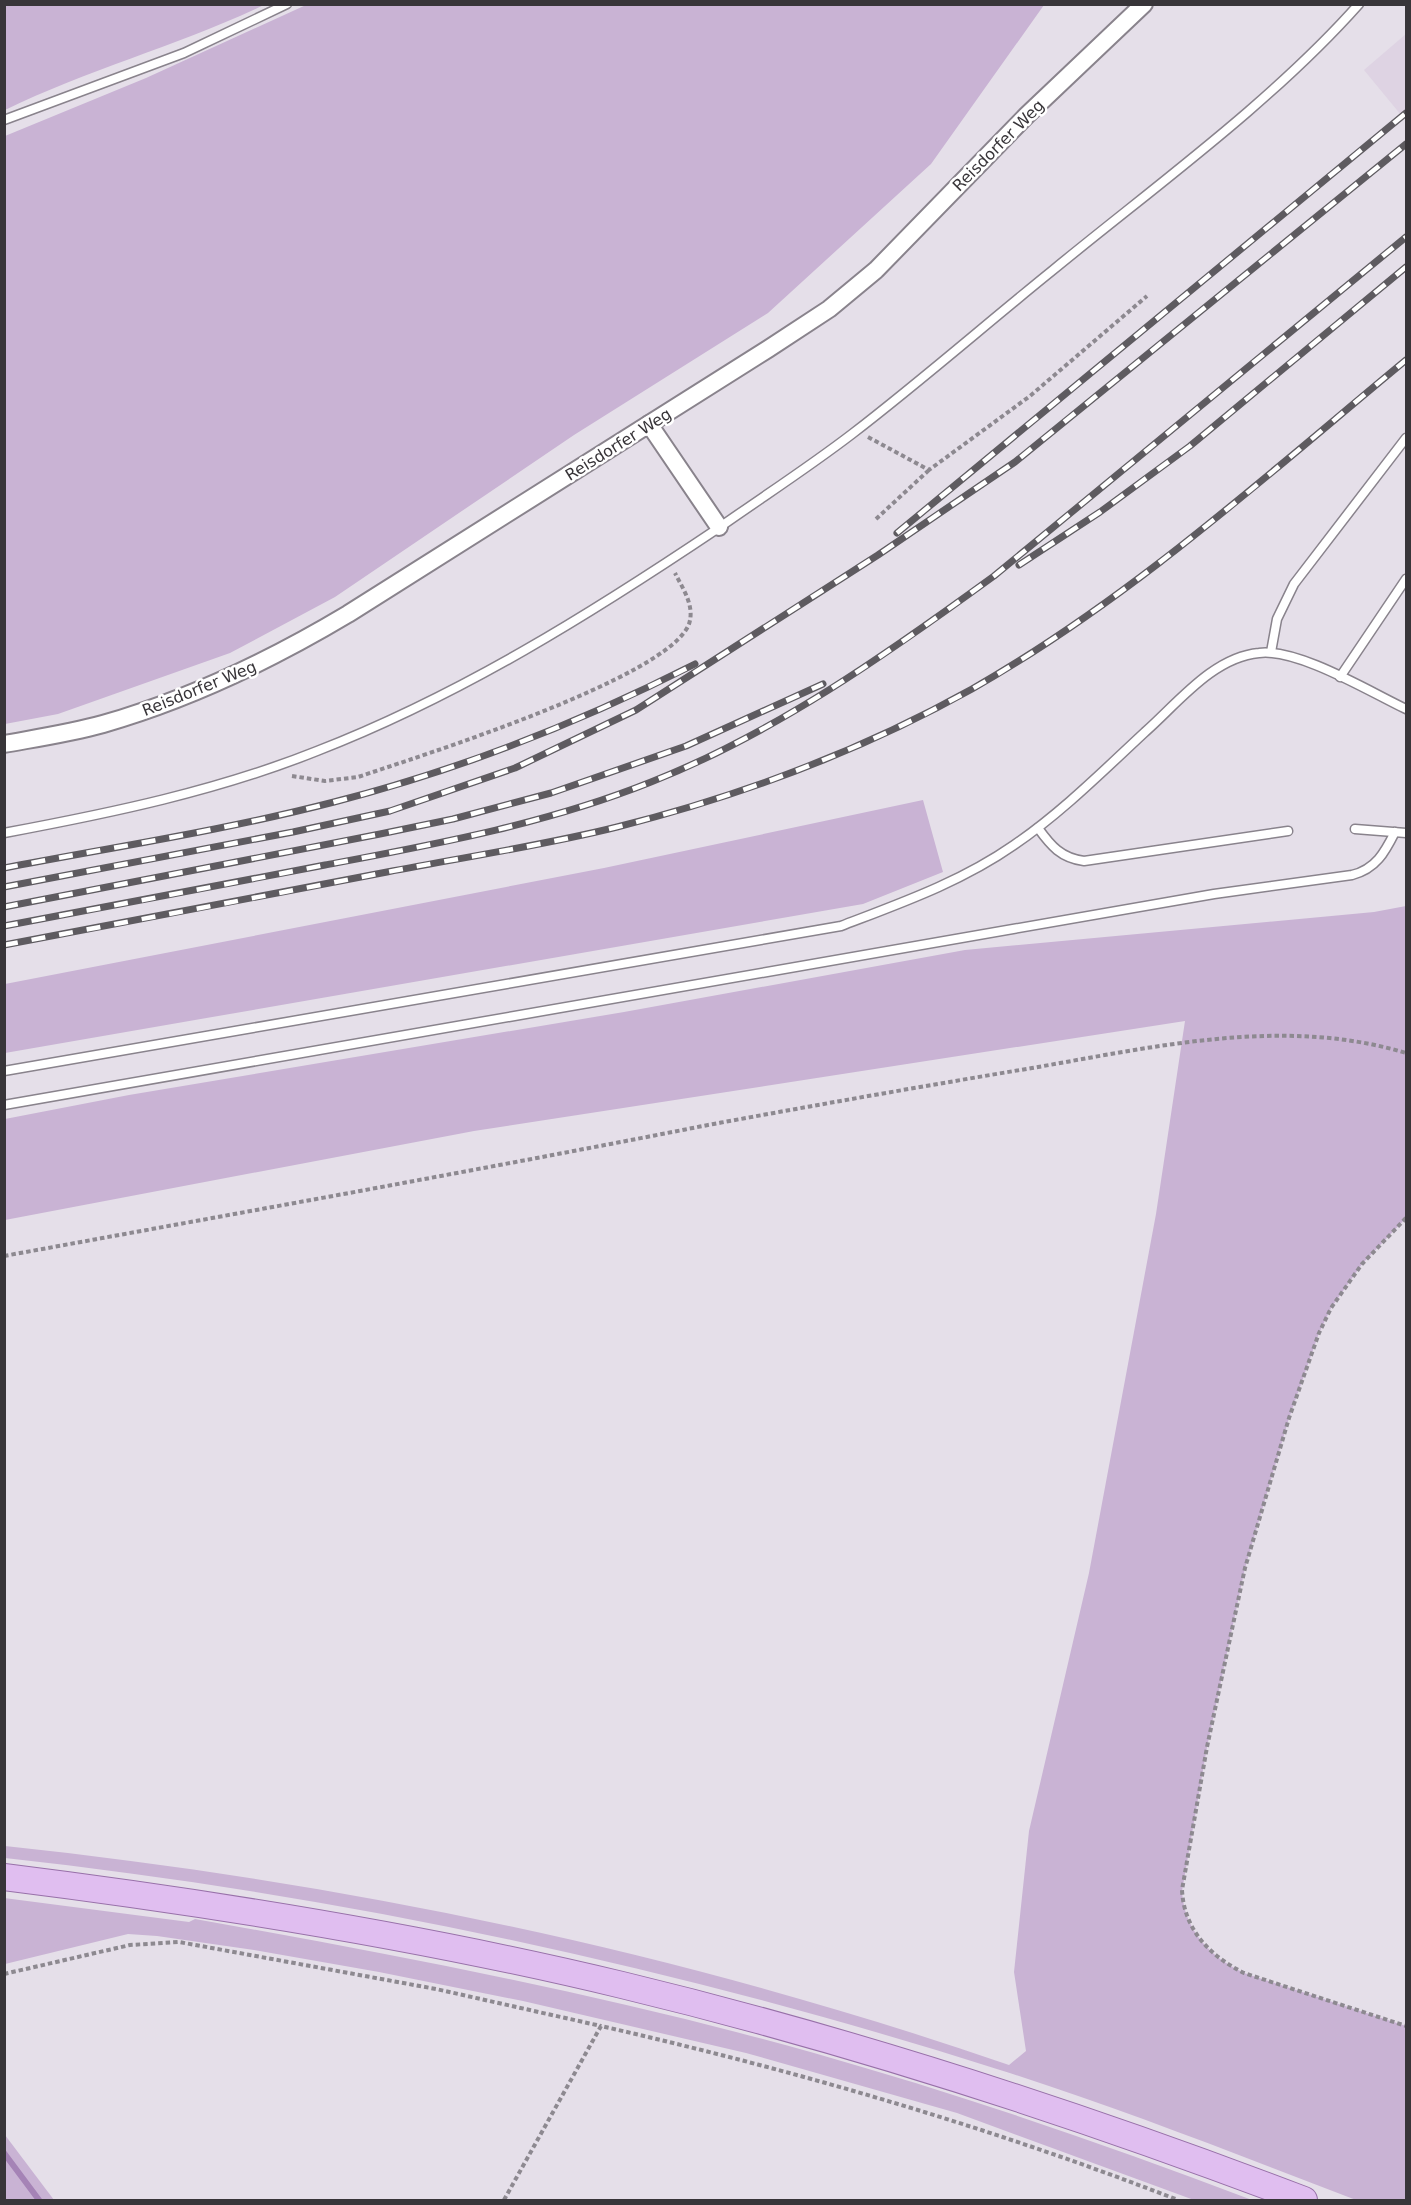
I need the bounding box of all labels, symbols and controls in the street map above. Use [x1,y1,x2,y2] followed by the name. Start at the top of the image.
[949,96,1048,195] street label: Reisdorfer Weg
[562,404,675,485] street label: Reisdorfer Weg
[139,657,259,720] street label: Reisdorfer Weg

